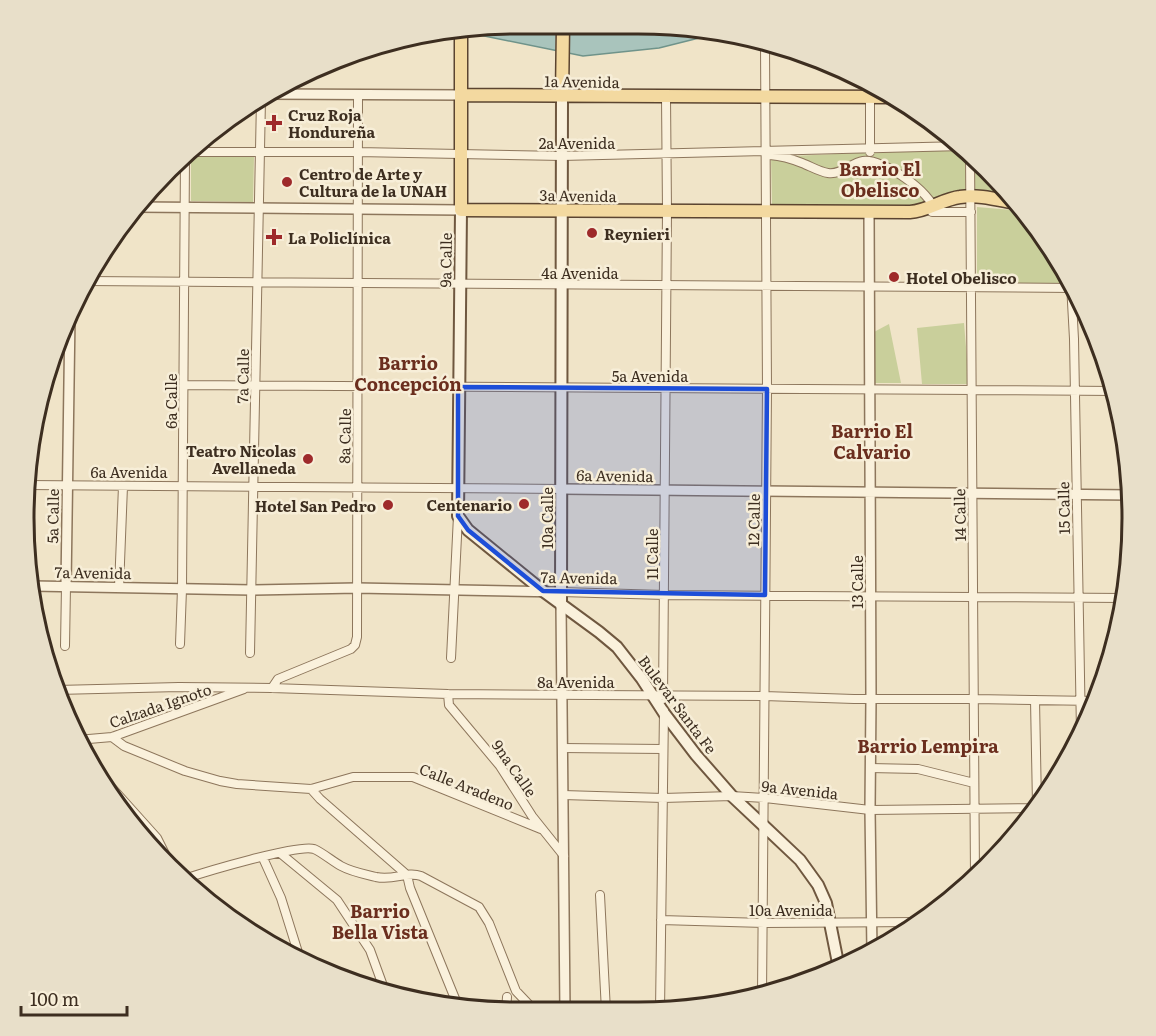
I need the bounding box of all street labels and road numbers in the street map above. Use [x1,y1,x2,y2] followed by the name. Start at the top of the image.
[544,69,621,93] street label: 1a Avenida
[539,131,616,154] street label: 2a Avenida
[539,183,618,207] street label: 3a Avenida
[433,232,457,288] street label: 9a Calle
[541,261,620,284] street label: 4a Avenida
[230,348,254,404] street label: 7a Calle
[612,364,689,387] street label: 5a Avenida
[159,373,182,429] street label: 6a Calle
[332,408,356,464] street label: 8a Calle
[90,460,168,483] street label: 6a Avenida
[576,463,655,487] street label: 6a Avenida
[1051,481,1075,535] street label: 15 Calle
[535,487,558,549] street label: 10a Calle
[40,488,64,544] street label: 5a Calle
[947,488,971,542] street label: 14 Calle
[741,493,765,547] street label: 12 Calle
[640,528,663,580] street label: 11 Calle
[845,555,868,609] street label: 13 Calle
[54,560,132,584] street label: 7a Avenida
[540,565,618,589] street label: 7a Avenida
[633,650,723,758] street label: Bulevar Santa Fe
[537,670,616,693] street label: 8a Avenida
[106,677,214,733] street label: Calzada Ignoto
[487,735,543,801] street label: 9na Calle
[416,757,518,816] street label: Calle Aradeno
[761,774,840,805] street label: 9a Avenida
[749,898,834,921] street label: 10a Avenida

